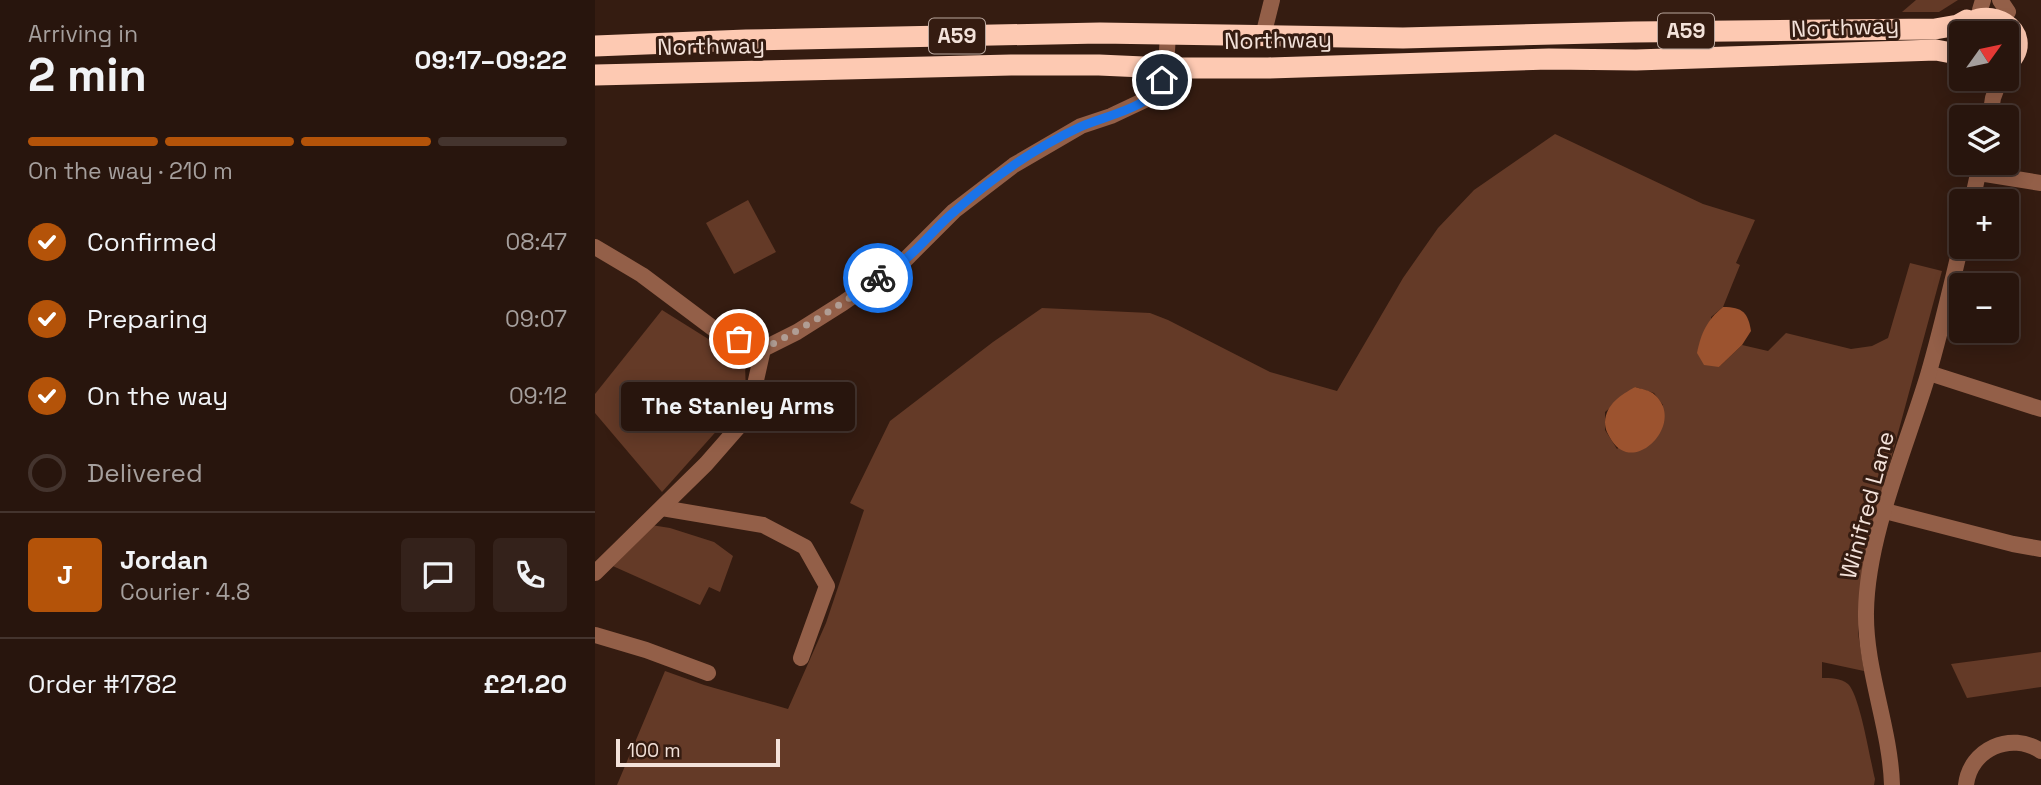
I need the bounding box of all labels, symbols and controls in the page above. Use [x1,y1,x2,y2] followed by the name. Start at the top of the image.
[1791,10,1899,44] street label: Northway
[1658,14,1714,48] road number: A59
[28,19,138,49] text: Arriving in
[929,19,985,54] road number: A59
[1949,21,2019,91] north arrow
[1949,21,2019,343] map controls
[1224,24,1332,56] street label: Northway
[657,30,765,62] street label: Northway
[415,43,567,77] text: 09:17–09:22
[28,46,147,104] text: 2 min
[1132,50,1192,110] pin
[1143,61,1181,99] icon: home
[1949,105,2019,175] button: layers
[28,156,233,186] text: On the way · 210 m
[1949,189,2019,259] button: +
[28,223,66,261] icon: check
[87,225,217,259] text: Confirmed
[505,227,567,257] text: 08:47
[843,243,913,313] courier
[859,259,897,297] icon: bike
[1949,273,2019,343] button: −
[28,300,66,338] icon: check
[87,302,208,336] text: Preparing
[505,304,567,334] text: 09:07
[709,309,769,369] pin
[720,320,758,358] icon: bag
[28,377,66,415] icon: check
[87,379,228,413] text: On the way
[509,381,567,411] text: 09:12
[622,381,856,430] callout: The Stanley Arms
[641,391,835,421] text: The Stanley Arms
[1833,428,1901,582] street label: Winifred Lane
[87,456,203,490] text: Delivered
[401,538,475,612] button: chat
[493,538,567,612] button: phone
[120,543,208,577] text: Jordan
[57,558,73,592] text: J
[120,577,250,607] text: Courier · 4.8
[28,667,177,701] text: Order #1782
[483,667,567,701] text: £21.20
[616,736,781,768] scale bar
[627,738,681,763] text: 100 m

